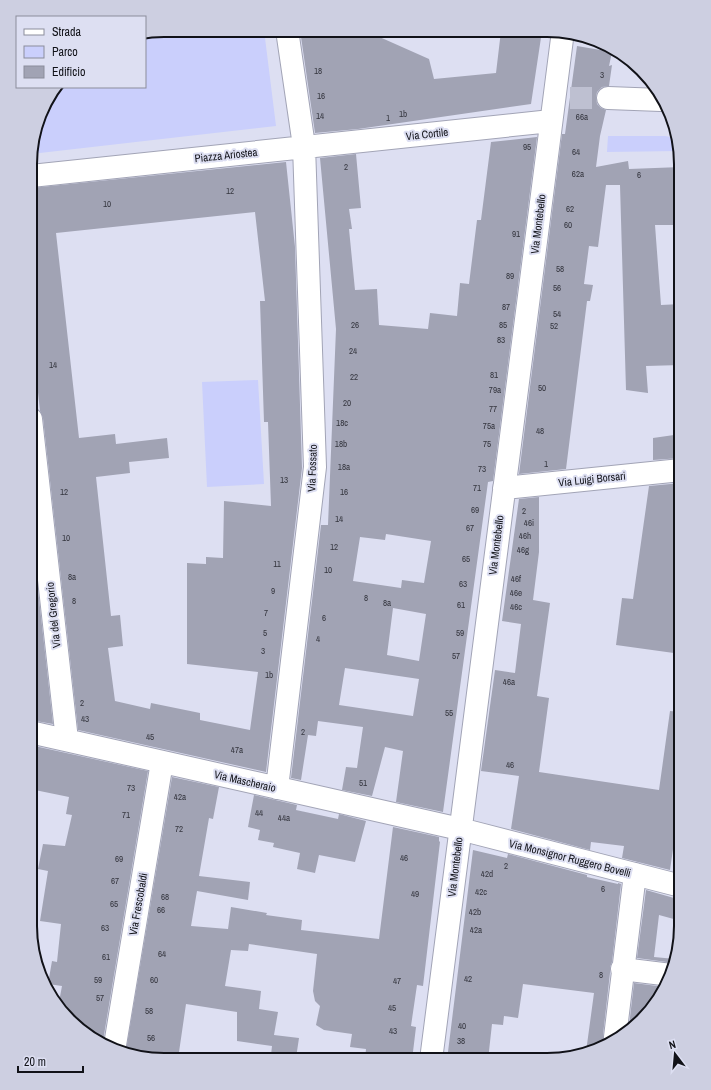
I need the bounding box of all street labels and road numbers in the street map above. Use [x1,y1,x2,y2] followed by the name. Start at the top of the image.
[405,125,449,143] street label: Via Cortile
[194,145,258,165] street label: Piazza Ariostea
[527,193,549,255] street label: Via Montebello
[304,444,320,492] street label: Via Fossato
[558,469,626,489] street label: Via Luigi Borsari
[485,514,507,576] street label: Via Montebello
[43,581,63,649] street label: Via del Gregorio
[213,767,277,795] street label: Via Mascheraio
[444,836,466,898] street label: Via Montebello
[508,836,632,880] street label: Via Monsignor Ruggero Bovelli
[126,872,150,936] street label: Via Frescobaldi

